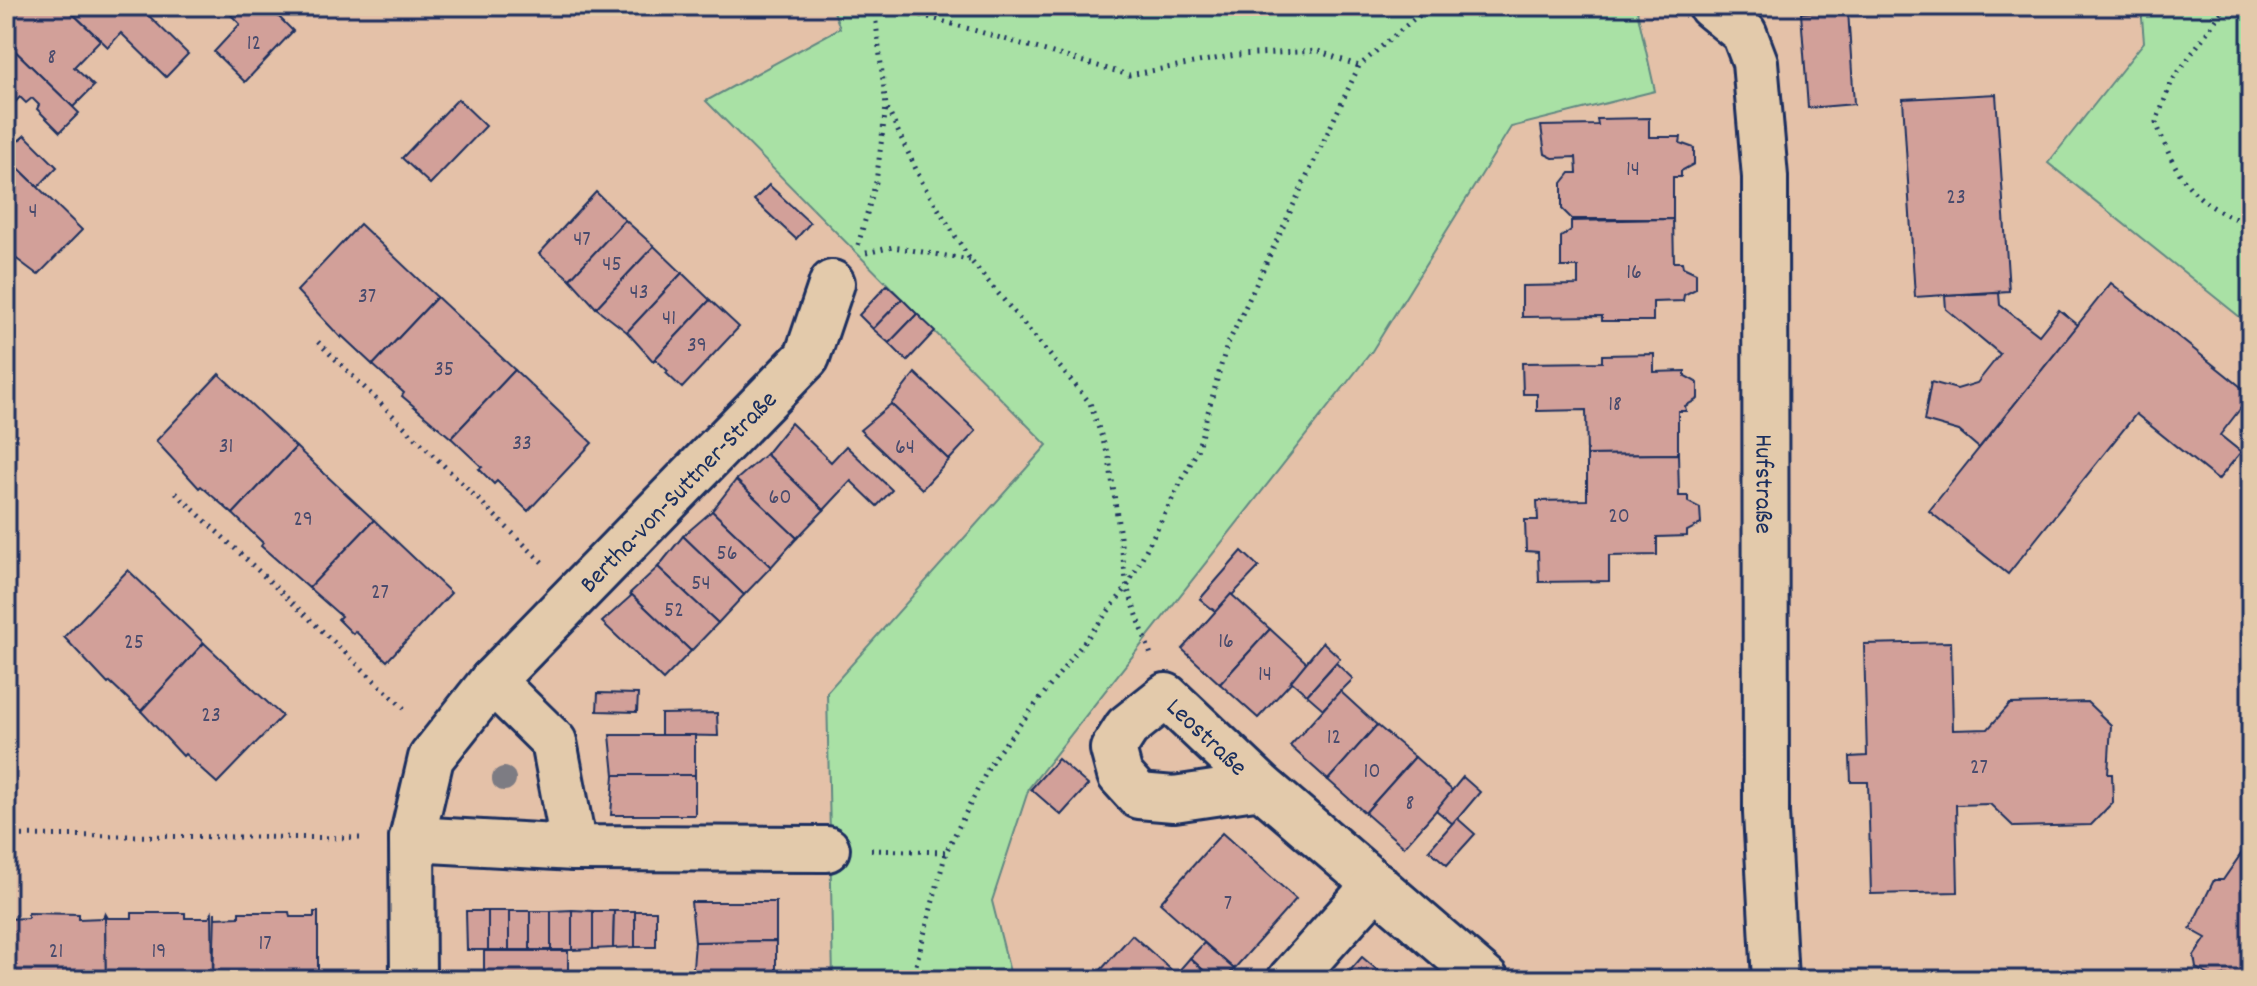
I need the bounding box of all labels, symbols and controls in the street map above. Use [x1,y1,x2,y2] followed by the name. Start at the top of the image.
[247,29,261,60] house number: 12
[48,43,56,74] house number: 8
[1626,155,1640,186] house number: 14
[1946,183,1966,214] house number: 23
[28,197,38,228] house number: 4
[573,225,591,256] house number: 47
[602,250,622,281] house number: 45
[1626,258,1642,289] house number: 16
[630,278,648,309] house number: 43
[358,282,376,313] house number: 37
[662,304,676,335] house number: 41
[687,331,707,362] house number: 39
[434,355,454,386] house number: 35
[572,383,787,603] street label: Bertha-von-Suttner-Straße
[1608,390,1622,421] house number: 18
[512,429,532,460] house number: 33
[219,432,233,463] house number: 31
[895,433,915,464] house number: 64
[1743,434,1781,534] street label: Hufstraße
[769,483,791,514] house number: 60
[1608,502,1630,533] house number: 20
[293,505,313,536] house number: 29
[717,539,737,570] house number: 56
[691,569,711,600] house number: 54
[371,578,389,609] house number: 27
[664,596,684,627] house number: 52
[1218,627,1234,658] house number: 16
[124,628,144,659] house number: 25
[1258,660,1272,691] house number: 14
[1157,690,1255,786] street label: Leostraße
[201,701,221,732] house number: 23
[1327,723,1341,754] house number: 12
[1970,753,1988,784] house number: 27
[1364,757,1380,788] house number: 10
[1406,789,1414,820] house number: 8
[1224,889,1232,920] house number: 7
[258,929,272,960] house number: 17
[49,937,63,968] house number: 21
[152,937,166,968] house number: 19

